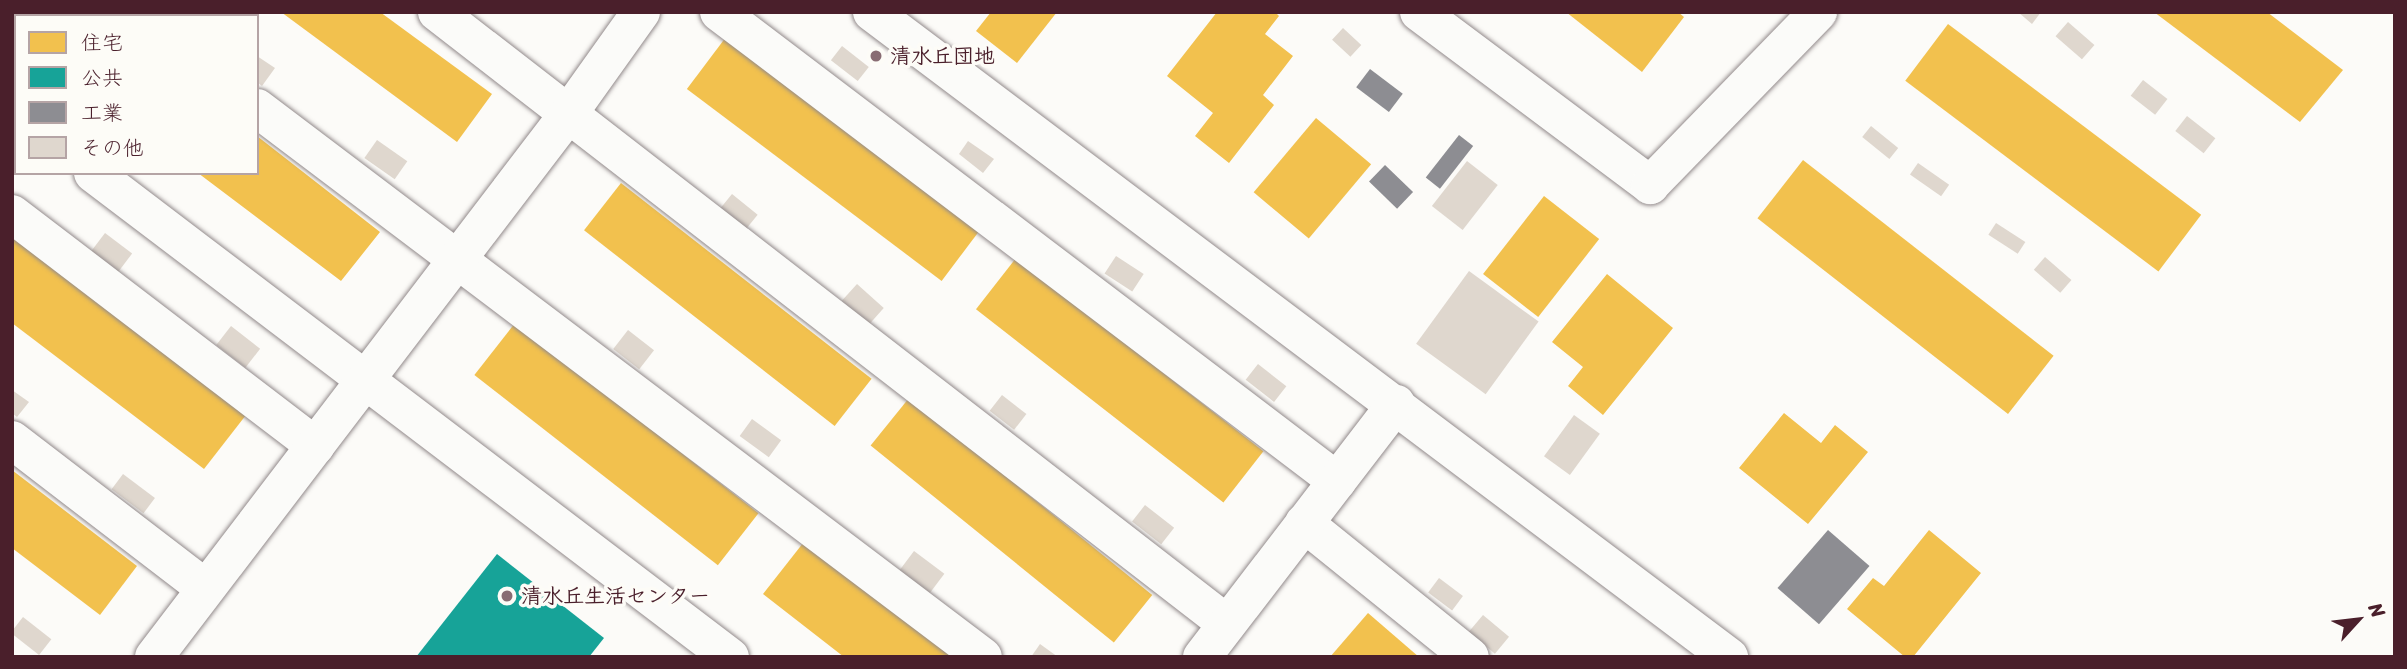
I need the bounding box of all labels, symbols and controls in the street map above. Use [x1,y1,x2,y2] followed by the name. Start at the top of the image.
[14,14,259,175] legend
[81,24,123,62] text: 住宅
[890,43,995,69] place label: 清水丘団地
[868,48,884,64] marker: 清水丘団地
[81,59,123,97] text: 公共
[81,94,123,132] text: 工業
[81,129,144,167] text: その他
[521,583,710,609] place label: 清水丘生活センター
[2323,585,2393,655] north arrow
[499,588,515,604] marker: 清水丘生活センター
[2359,597,2395,624] text: N

